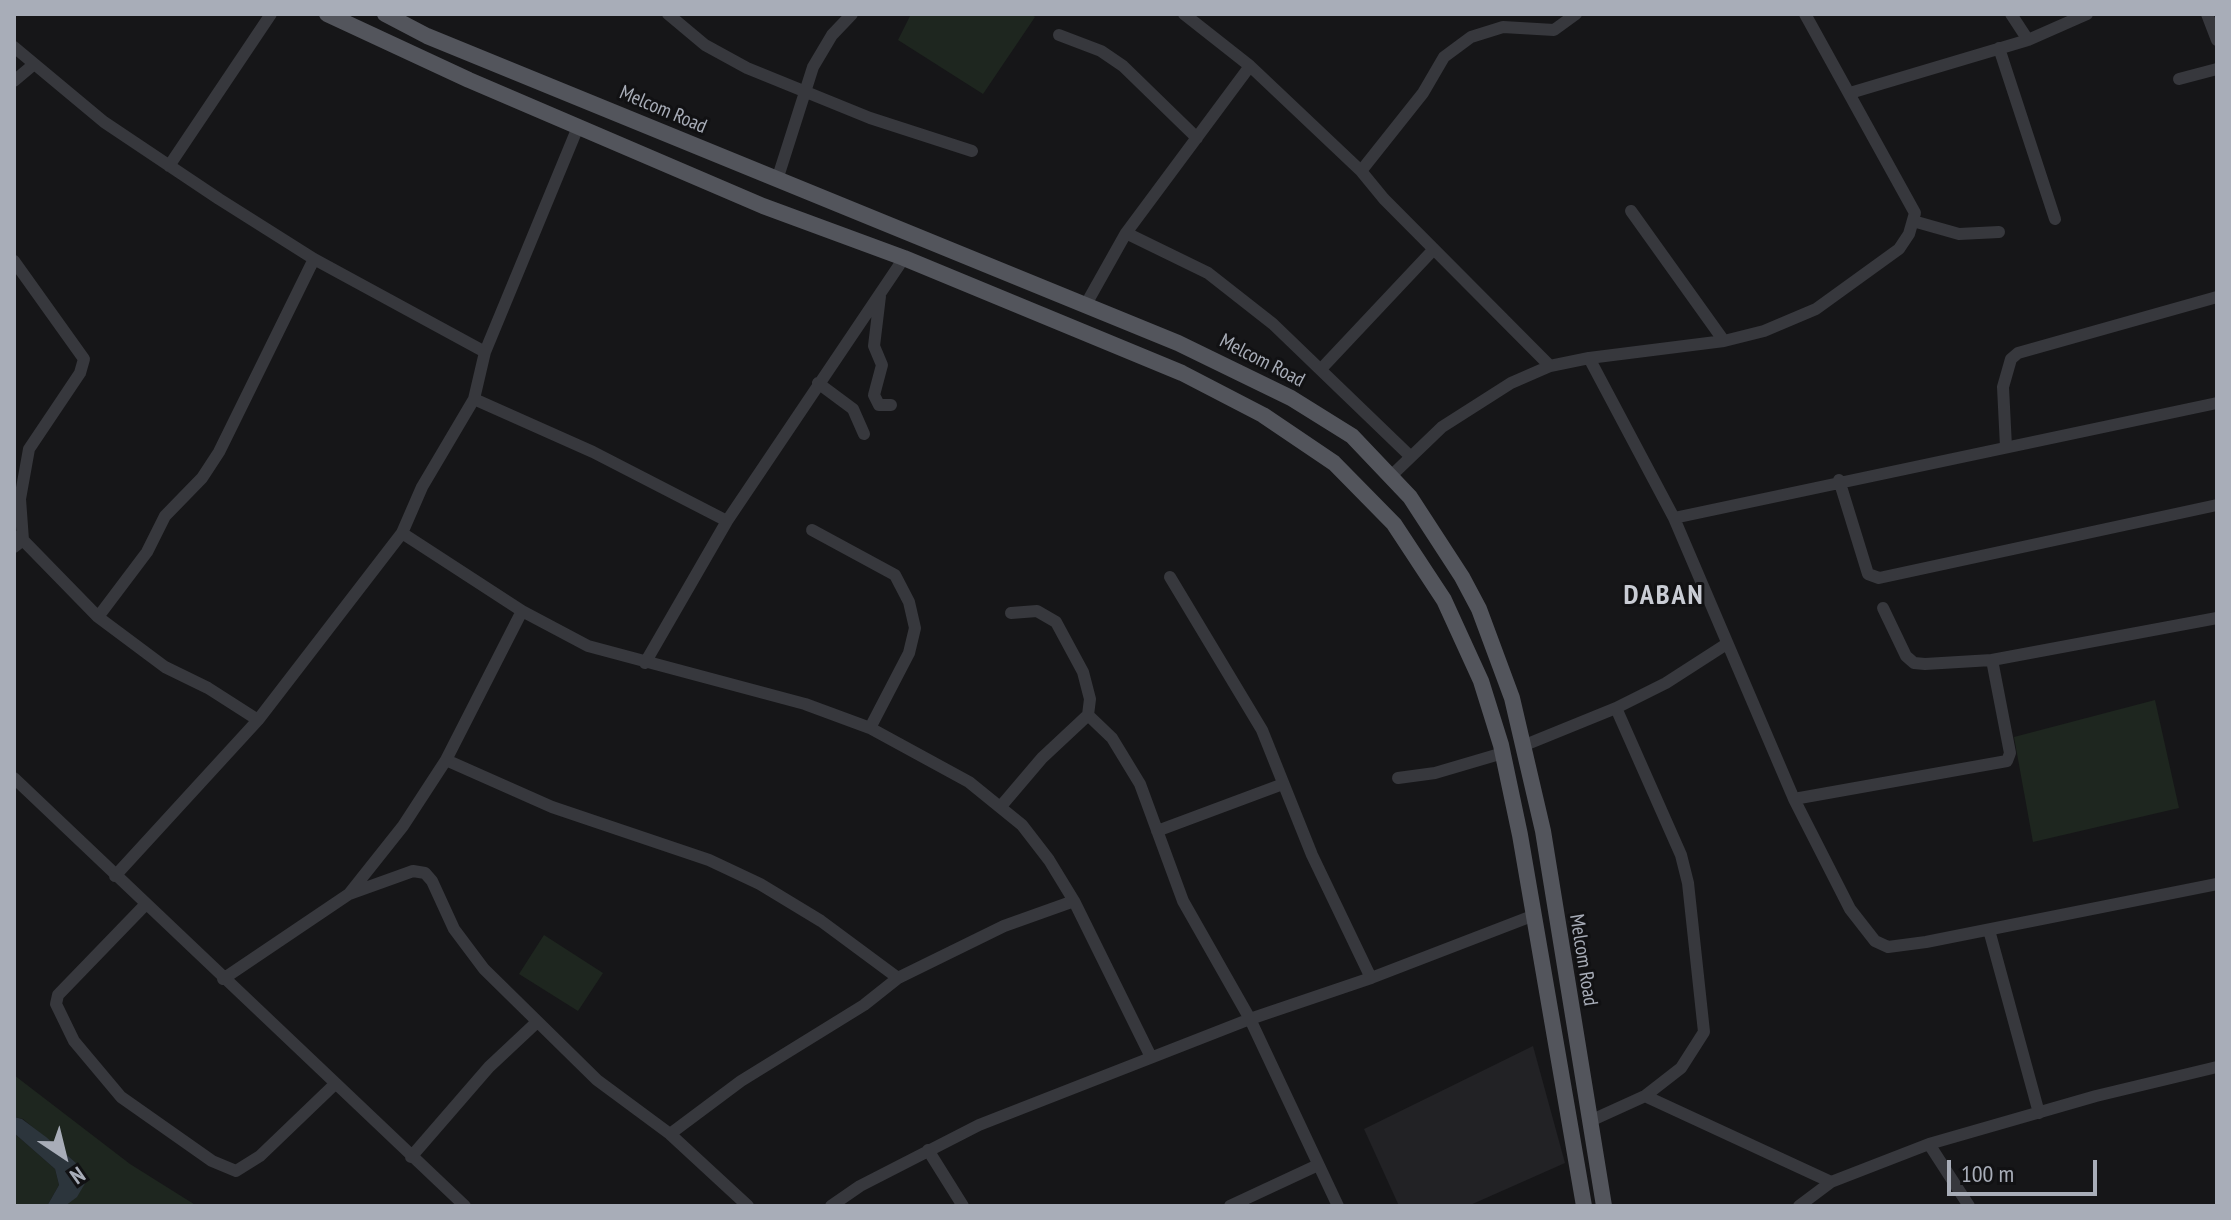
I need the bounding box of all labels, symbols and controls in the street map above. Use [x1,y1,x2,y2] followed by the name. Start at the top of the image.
[616,81,710,139] street label: Melcom Road
[1215,329,1309,393] street label: Melcom Road
[1623,579,1705,613] district label: DABAN
[1564,912,1602,1008] street label: Melcom Road
[24,1116,104,1196] north arrow
[1951,1144,2101,1194] scale bar
[1961,1158,2014,1189] text: 100 m
[65,1161,91,1191] text: N

